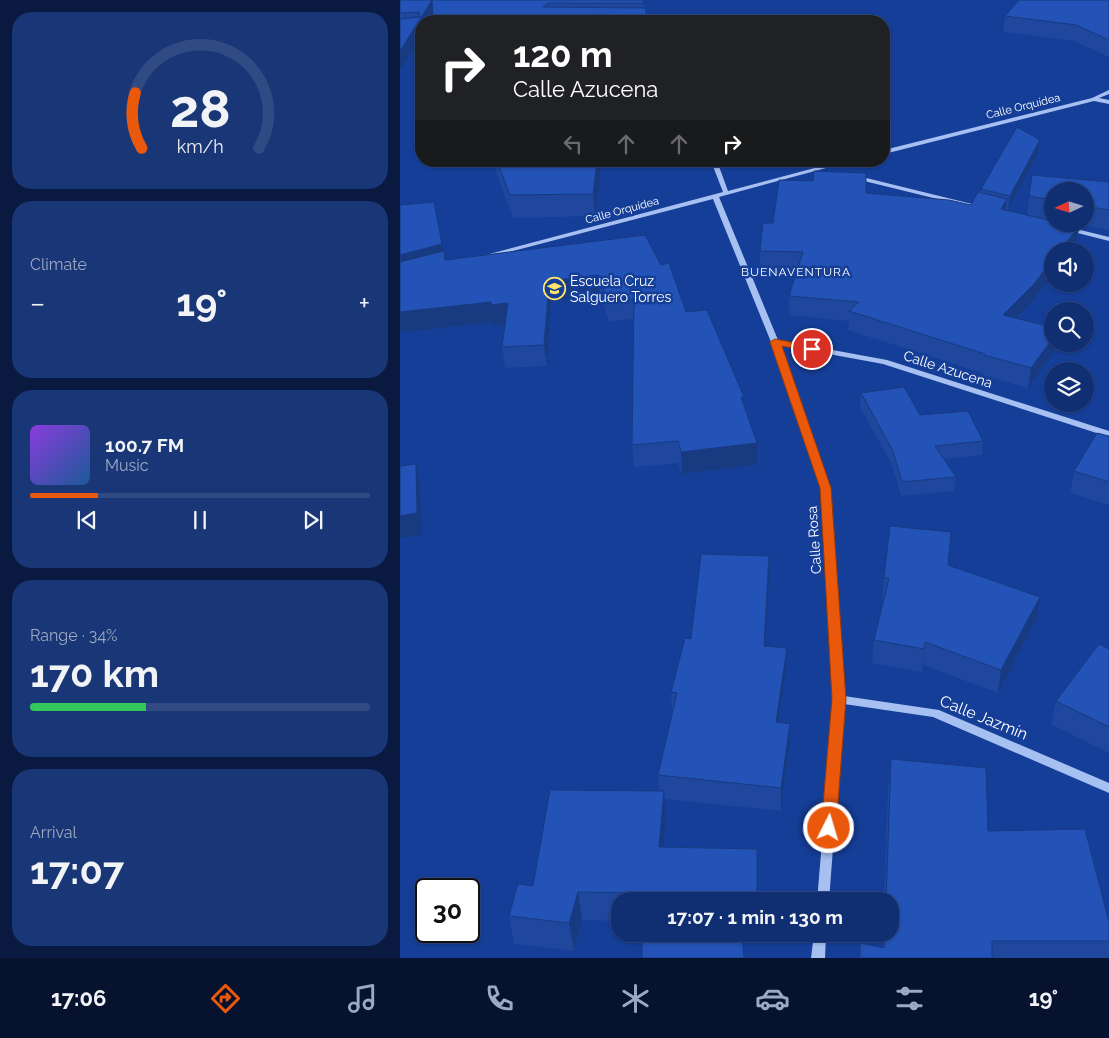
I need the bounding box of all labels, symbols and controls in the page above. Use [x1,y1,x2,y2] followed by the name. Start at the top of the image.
[513,34,613,75] text: 120 m
[430,35,495,100] icon: right
[513,76,658,102] text: Calle Azucena
[170,78,230,139] text: 28
[985,91,1061,122] street label: Calle Orquídea
[559,130,587,158] icon: left
[612,130,640,158] icon: ahead
[665,130,693,158] icon: ahead
[718,130,746,158] icon: right
[176,136,224,157] text: km/h
[1044,182,1094,232] north arrow
[1044,182,1094,412] map controls
[584,194,660,227] street label: Calle Orquídea
[1044,242,1094,292] button: sound
[30,255,87,274] text: Climate
[741,265,851,279] district label: BUENAVENTURA
[570,273,671,305] place label: Escuela Cruz Salguero Torres
[542,277,566,301] school or university icon: Escuela Cruz Salguero Torres
[176,280,227,325] text: 19°
[30,287,45,320] text: −
[358,287,370,320] text: +
[1044,302,1094,352] button: search
[791,328,833,370] pin
[798,335,826,363] icon: arrive
[902,347,994,391] street label: Calle Azucena
[1044,362,1094,412] button: layers
[105,434,184,456] text: 100.7 FM
[105,456,149,475] text: Music
[804,505,824,575] street label: Calle Rosa
[73,506,101,534] icon: previous
[186,506,214,534] icon: pause
[299,506,327,534] icon: next
[30,626,118,645] text: Range · 34%
[30,651,159,696] text: 170 km
[937,691,1031,744] street label: Calle Jazmín
[802,801,854,853] position arrow
[30,823,77,842] text: Arrival
[30,848,124,893] text: 17:07
[415,878,480,943] speed limit sign: 30
[667,906,843,928] text: 17:07 · 1 min · 130 m
[208,981,243,1016] icon: directions
[345,981,380,1016] icon: music
[482,981,517,1016] icon: phone
[618,981,653,1016] icon: climate
[755,981,790,1016] icon: car
[892,981,927,1016] icon: filters
[51,985,106,1011] text: 17:06
[1029,985,1058,1011] text: 19°

